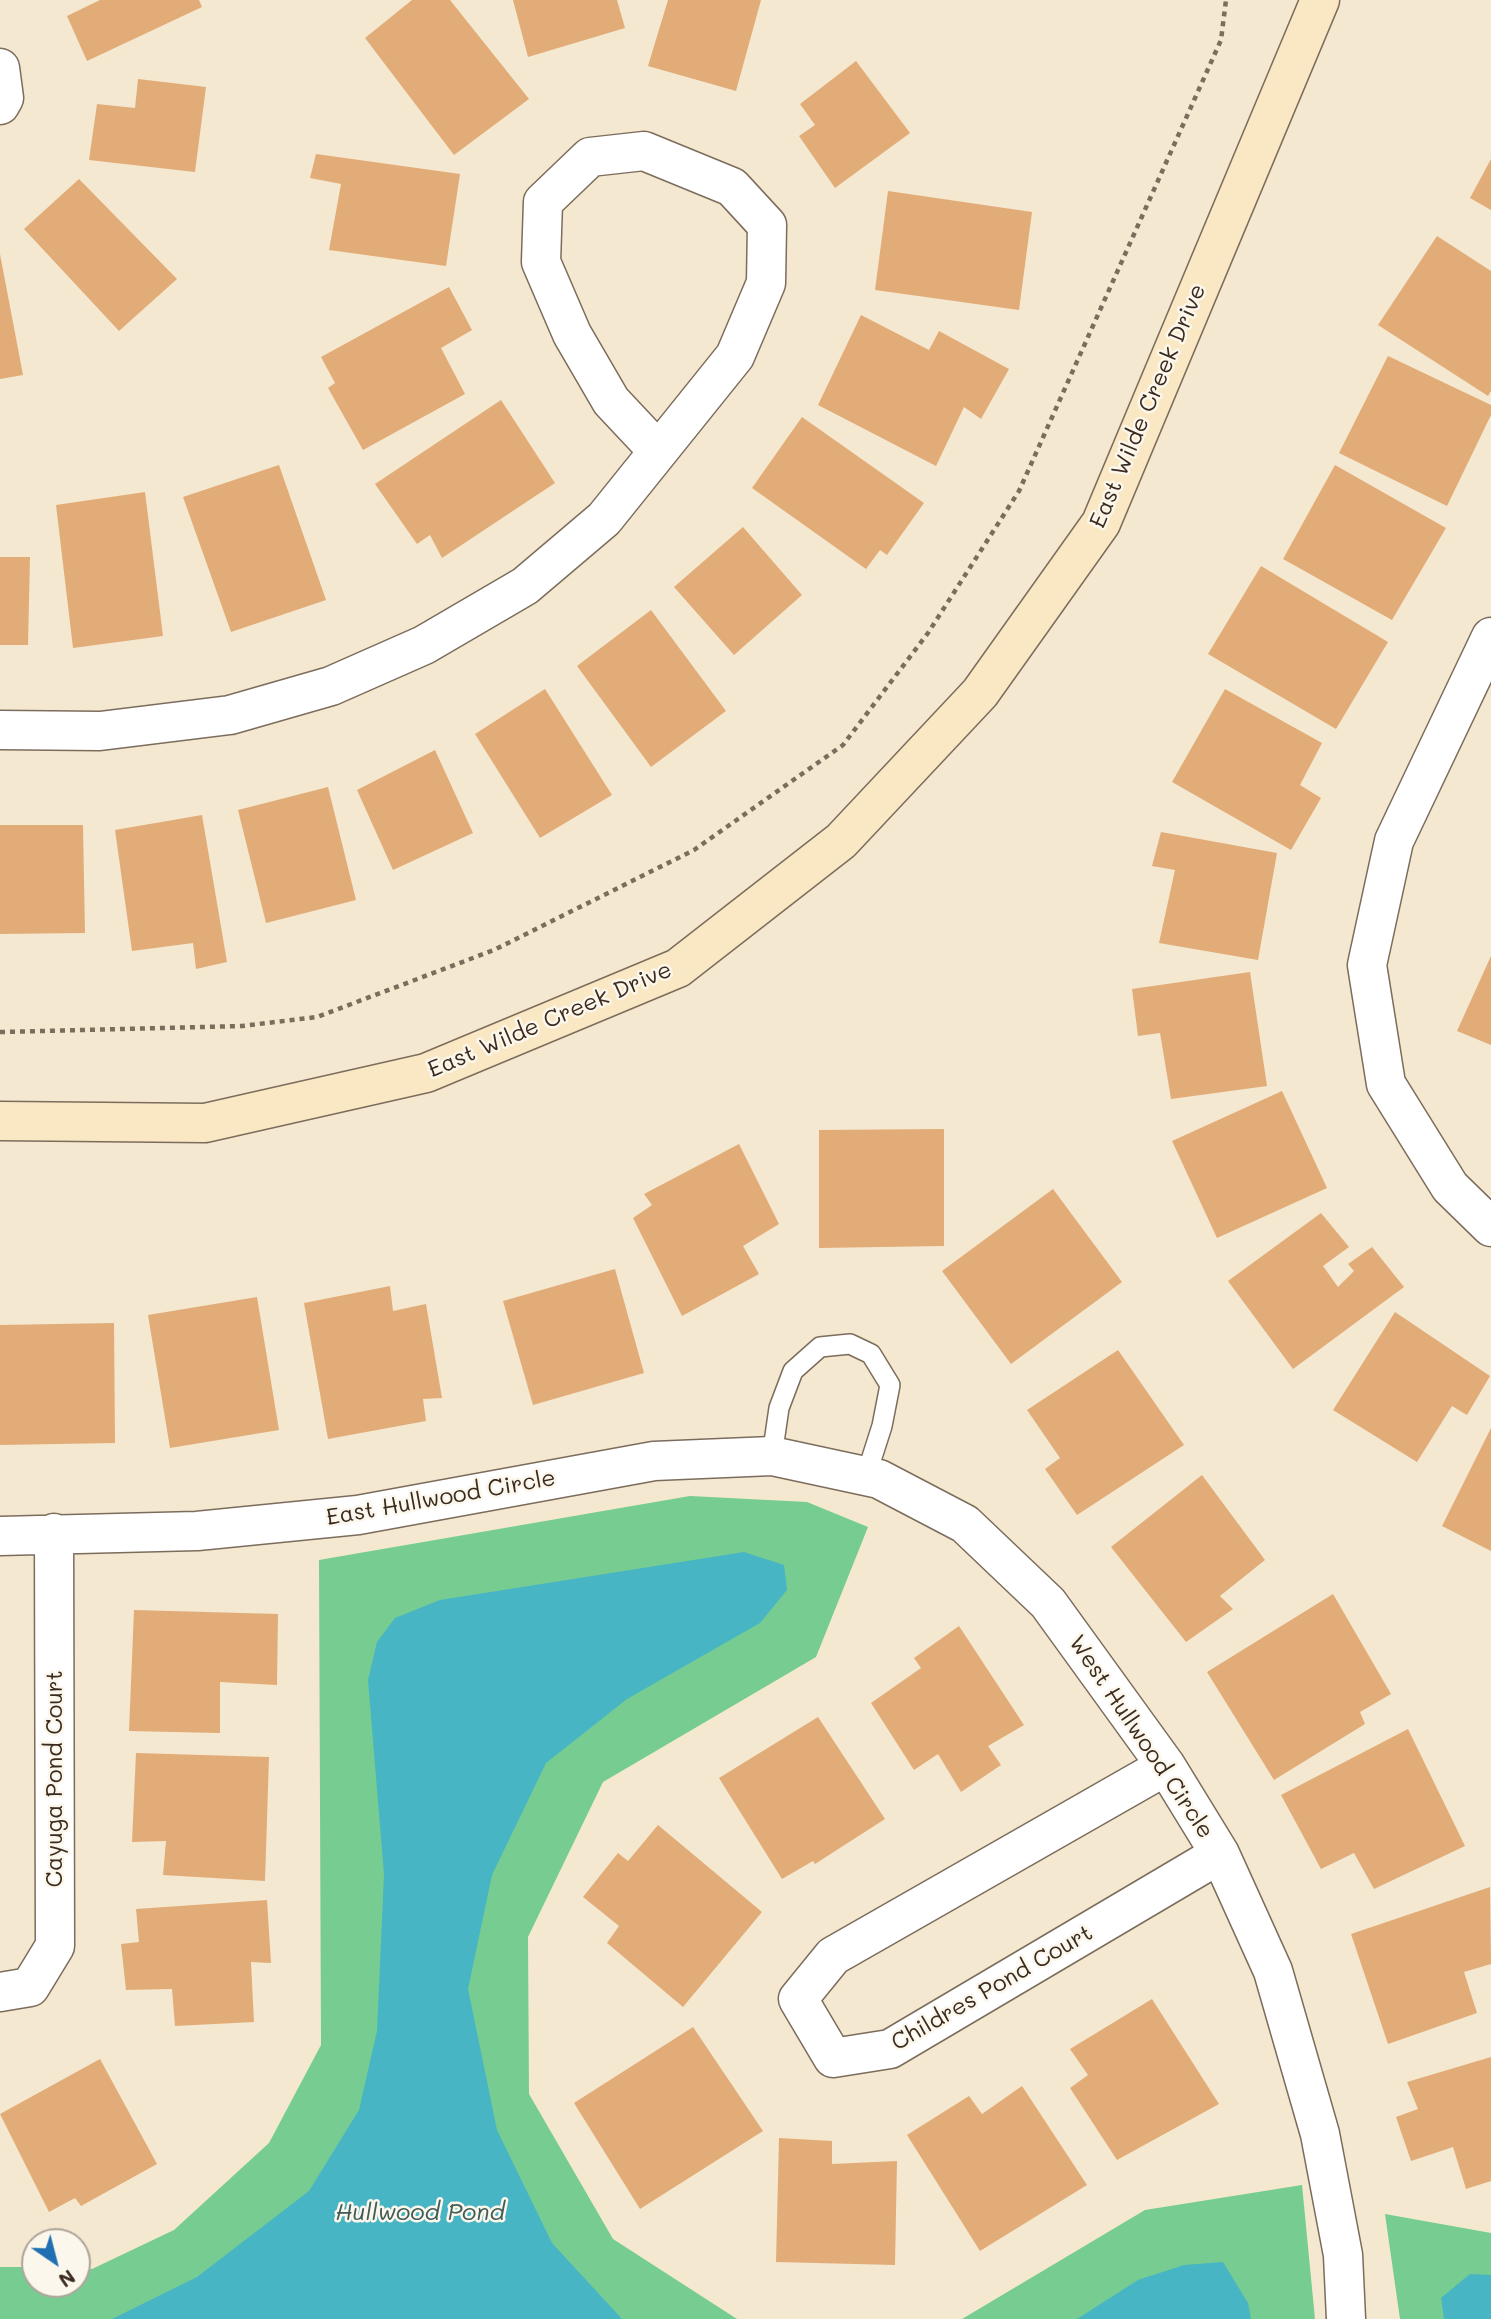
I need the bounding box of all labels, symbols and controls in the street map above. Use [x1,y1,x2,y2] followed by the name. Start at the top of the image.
[1084,280,1212,532] street label: East Wilde Creek Drive
[424,956,676,1084] street label: East Wilde Creek Drive
[324,1464,558,1532] street label: East Hullwood Circle
[1063,1630,1219,1844] street label: West Hullwood Circle
[41,1670,69,1888] street label: Cayuga Pond Court
[886,1919,1098,2057] street label: Childres Pond Court
[335,2199,505,2227] water label: Hullwood Pond
[21,2228,91,2298] north arrow
[54,2265,80,2293] text: N

